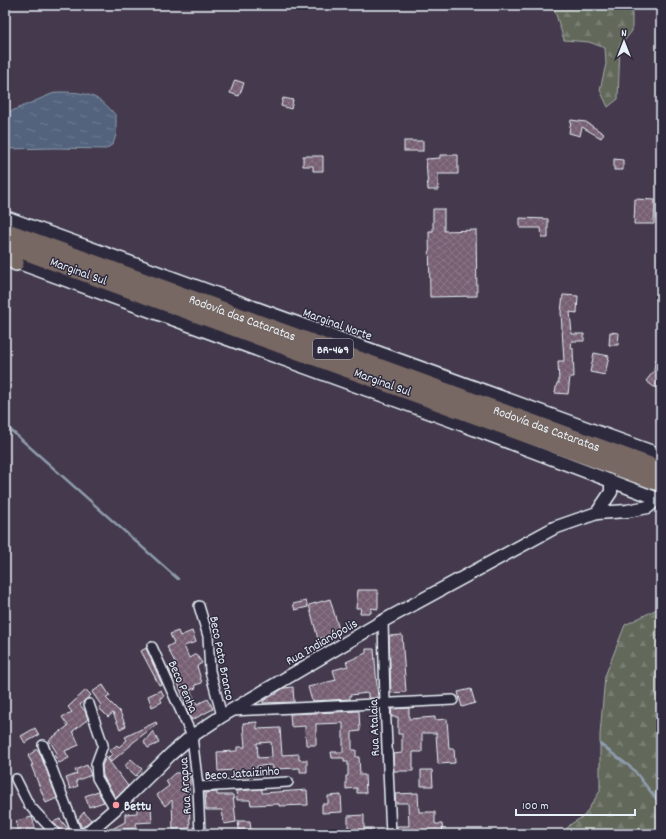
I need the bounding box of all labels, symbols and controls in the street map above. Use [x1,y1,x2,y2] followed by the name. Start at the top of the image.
[604,22,644,62] north arrow
[621,26,627,42] text: N
[47,253,109,291] street label: Marginal Sul
[186,291,298,347] street label: Rodovía das Cataratas
[300,304,375,347] street label: Marginal Norte
[313,339,353,359] road number: BR-469
[351,364,413,402] street label: Marginal Sul
[490,402,602,458] street label: Rodovía das Cataratas
[203,615,238,702] street label: Beco Pato Branco
[283,615,362,671] street label: Rua Indianópolis
[162,658,202,717] street label: Beco Penha
[365,698,386,757] street label: Rua Atalaia
[175,756,198,815] street label: Rua Arapua
[204,762,280,787] street label: Beco Jataizinho
[516,791,635,817] scale bar
[124,798,151,817] place label: Bettu
[522,798,549,815] text: 100 m
[111,800,121,810] marker: Bettu

